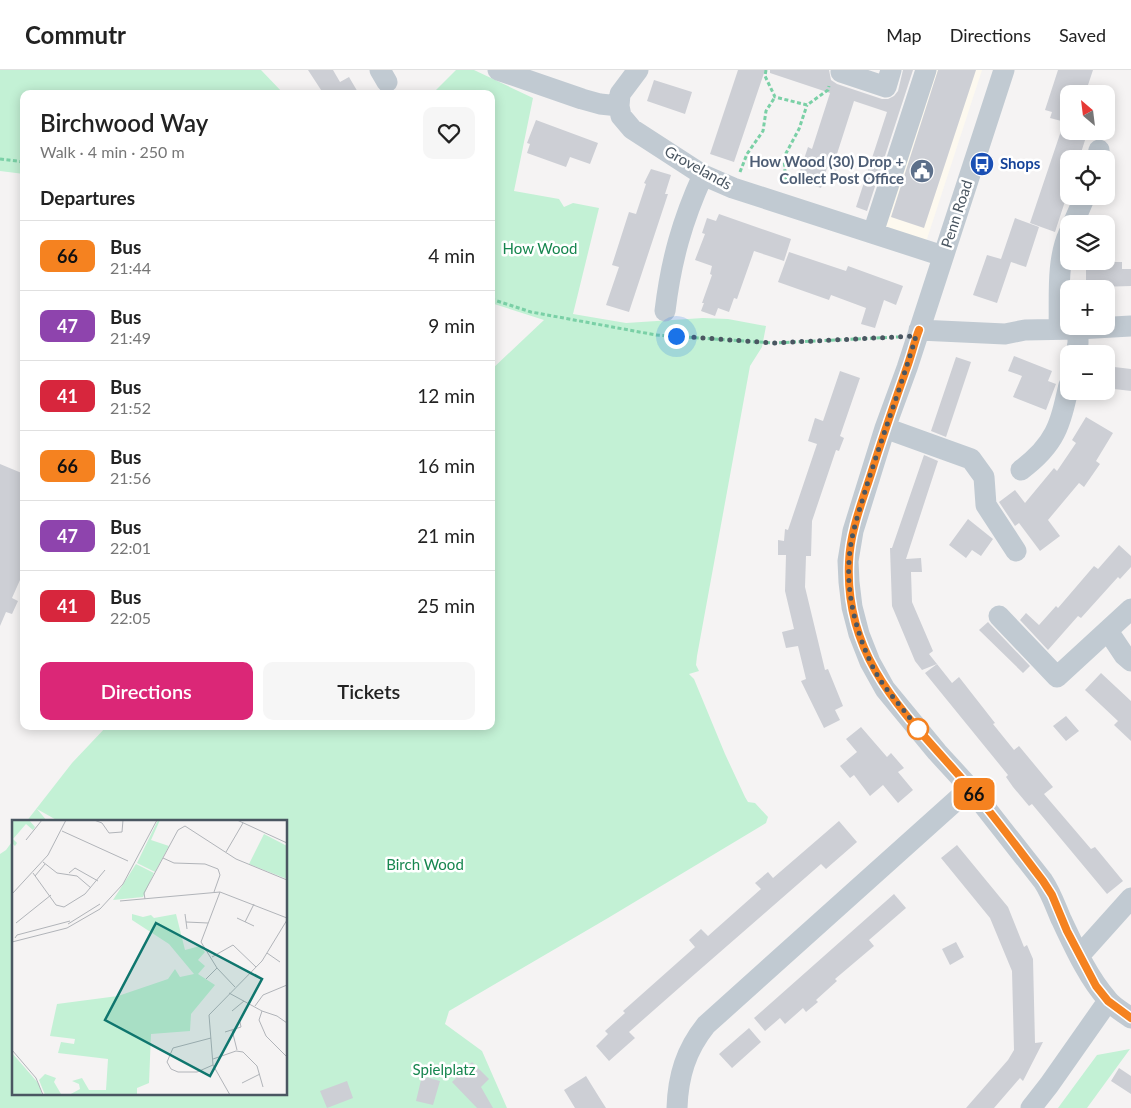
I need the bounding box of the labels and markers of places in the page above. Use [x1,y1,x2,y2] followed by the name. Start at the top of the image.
[969,151,995,177] bus stop icon: Shops
[749,152,904,187] place label: How Wood (30) Drop + Collect Post Office
[1000,154,1041,172] place label: Shops
[909,158,935,184] public building icon: How Wood (30) Drop + Collect Post Office
[907,718,929,740] unlabelled marker

